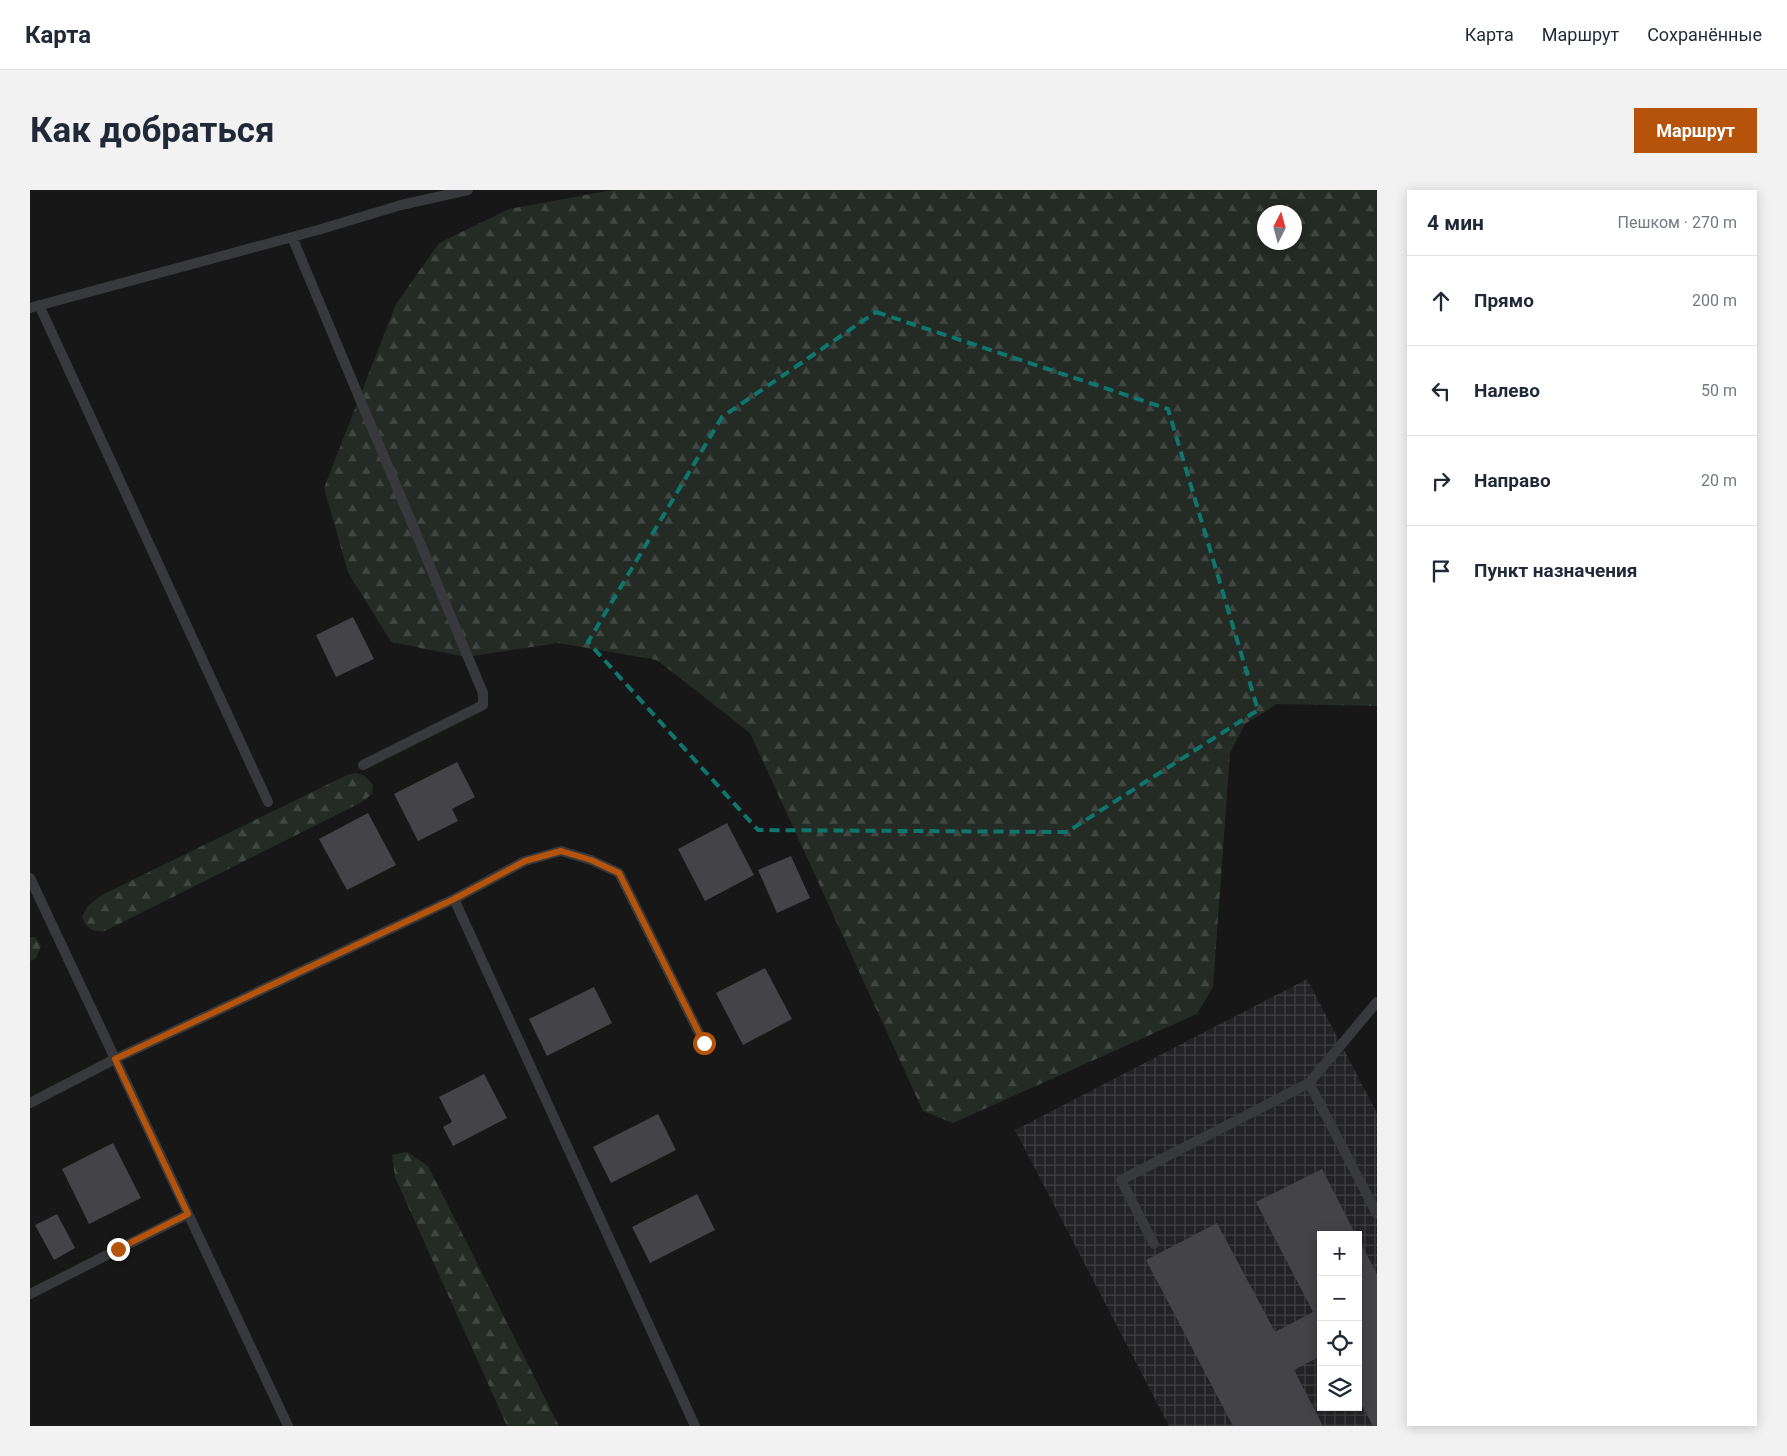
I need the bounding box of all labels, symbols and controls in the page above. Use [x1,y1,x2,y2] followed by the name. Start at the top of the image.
[25,21,91,49] text: Карта
[1465,24,1514,45] text: Карта
[1542,24,1619,45] text: Маршрут
[1647,24,1762,45] text: Сохранённые
[1634,108,1757,153] button: Маршрут
[30,110,275,151] text: Как добраться
[1257,205,1302,250] north arrow
[1427,211,1484,235] text: 4 мин
[1618,213,1737,232] text: Пешком · 270 m
[1427,287,1455,315] icon: ahead
[1474,289,1534,312] text: Прямо
[1692,291,1737,310] text: 200 m
[1427,377,1455,405] icon: left
[1474,379,1540,402] text: Налево
[1701,381,1737,400] text: 50 m
[1427,467,1455,495] icon: right
[1474,469,1551,492] text: Направо
[1701,471,1737,490] text: 20 m
[1427,557,1455,585] icon: arrive
[1474,559,1637,582] text: Пункт назначения
[693,1032,716,1055] route start
[1317,1231,1362,1411] map controls
[1317,1231,1362,1276] button: +
[107,1238,130,1261] route end
[1317,1276,1362,1321] button: −
[1317,1321,1362,1366] button: locate
[1317,1366,1362,1411] button: layers

